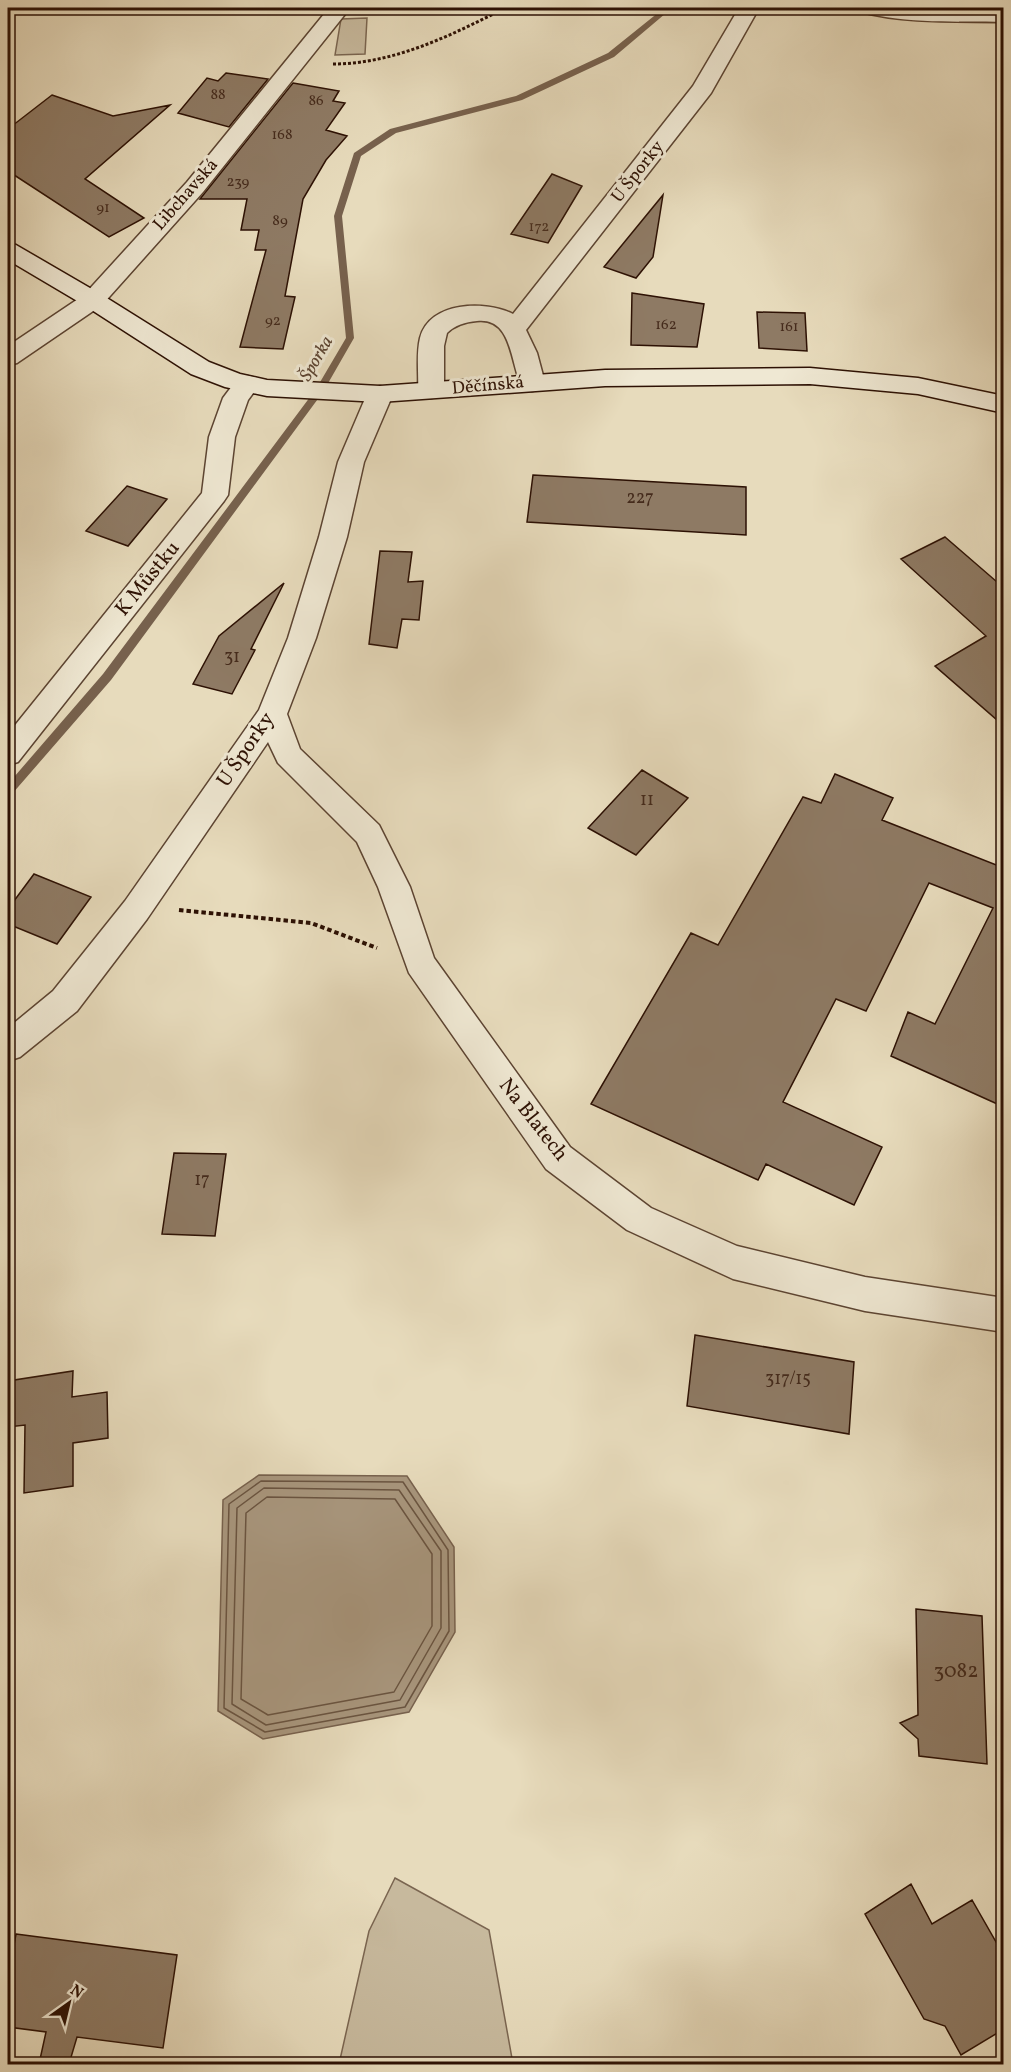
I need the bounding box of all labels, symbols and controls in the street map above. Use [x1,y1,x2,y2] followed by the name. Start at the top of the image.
[210,85,226,106] house number: 88
[308,91,324,112] house number: 86
[271,125,293,146] house number: 168
[606,135,670,208] street label: U Šporky
[148,154,224,236] street label: Libchavská
[227,172,250,193] house number: 239
[96,198,110,219] house number: 91
[272,211,288,232] house number: 89
[529,217,549,238] house number: 172
[265,311,281,332] house number: 92
[655,315,677,336] house number: 162
[779,317,799,338] house number: 161
[294,332,340,386] water label: Šporka
[451,370,525,402] street label: Děčínská
[626,486,654,511] house number: 227
[109,535,187,623] street label: K Můstku
[224,645,240,670] house number: 31
[210,706,282,793] street label: U Šporky
[640,788,654,813] house number: 11
[491,1072,575,1168] street label: Na Blatech
[194,1168,210,1193] house number: 17
[765,1367,811,1392] house number: 317/15
[934,1657,978,1686] house number: 3082
[39,1973,99,2033] north arrow
[65,1980,88,2005] text: N

